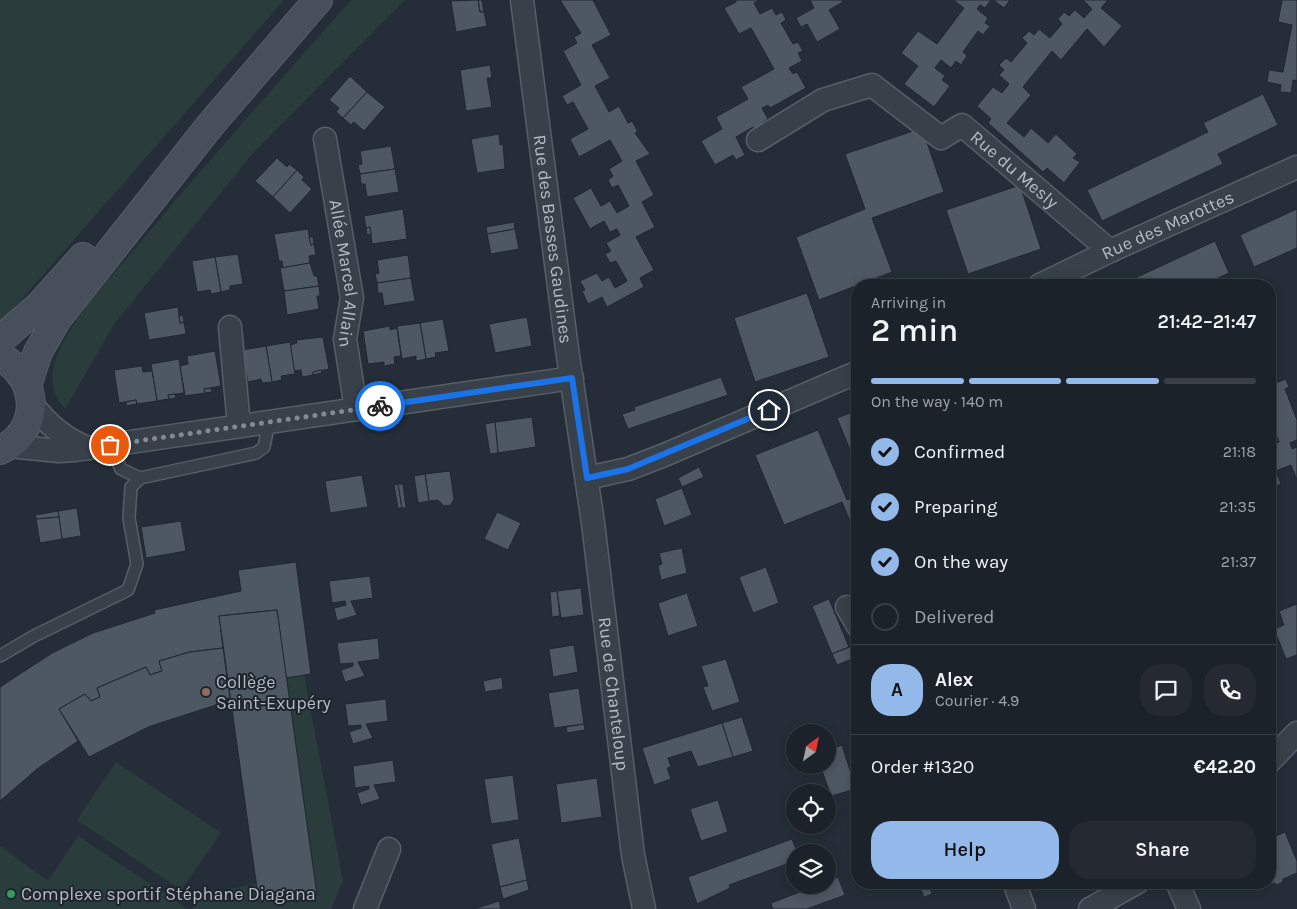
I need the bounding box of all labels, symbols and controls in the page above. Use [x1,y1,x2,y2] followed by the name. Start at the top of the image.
[966,126,1063,214] street label: Rue du Mesly
[528,133,577,345] street label: Rue des Basses Gaudines
[1098,186,1237,265] street label: Rue des Marottes
[324,198,363,348] street label: Allée Marcel Allain
[871,293,946,312] text: Arriving in
[1158,311,1256,333] text: 21:42–21:47
[871,312,958,349] text: 2 min
[355,381,405,431] courier
[748,389,790,431] pin
[366,392,394,420] icon: bike
[871,392,1003,411] text: On the way · 140 m
[755,396,783,424] icon: home
[89,424,131,466] pin
[96,431,124,459] icon: bag
[871,438,899,466] icon: check
[914,441,1005,463] text: Confirmed
[1223,442,1256,461] text: 21:18
[871,493,899,521] icon: check
[914,496,997,518] text: Preparing
[1219,497,1256,516] text: 21:35
[871,548,899,576] icon: check
[914,551,1008,573] text: On the way
[1221,552,1256,571] text: 21:37
[914,606,994,628] text: Delivered
[593,616,634,772] street label: Rue de Chanteloup
[1140,664,1192,716] button: chat
[1204,664,1256,716] button: phone
[935,669,973,691] text: Alex
[216,671,332,714] place label: Collège Saint-Exupéry
[891,679,903,701] text: A
[200,686,212,698] marker: Collège Saint-Exupéry
[935,691,1019,710] text: Courier · 4.9
[786,724,836,774] north arrow
[786,724,836,894] map controls
[871,756,974,778] text: Order #1320
[1194,756,1256,778] text: €42.20
[786,784,836,834] button: locate
[871,821,1059,879] button: Help
[1069,821,1256,879] button: Share
[786,844,836,894] button: layers
[21,883,316,905] place label: Complexe sportif Stéphane Diagana
[5,888,17,900] marker: Complexe sportif Stéphane Diagana

